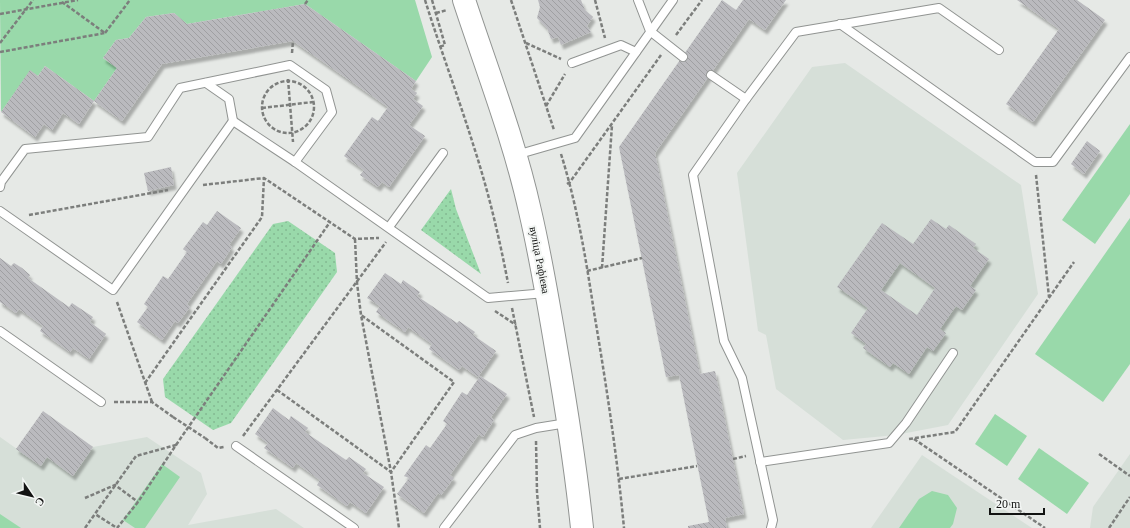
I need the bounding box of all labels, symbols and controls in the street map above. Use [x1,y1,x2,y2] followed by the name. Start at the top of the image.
[528,226,552,295] street label: вуліца Рафіева
[12,476,52,516] north arrow
[990,490,1044,516] scale bar
[33,495,47,508] text: С
[996,497,1021,511] text: 20 m

